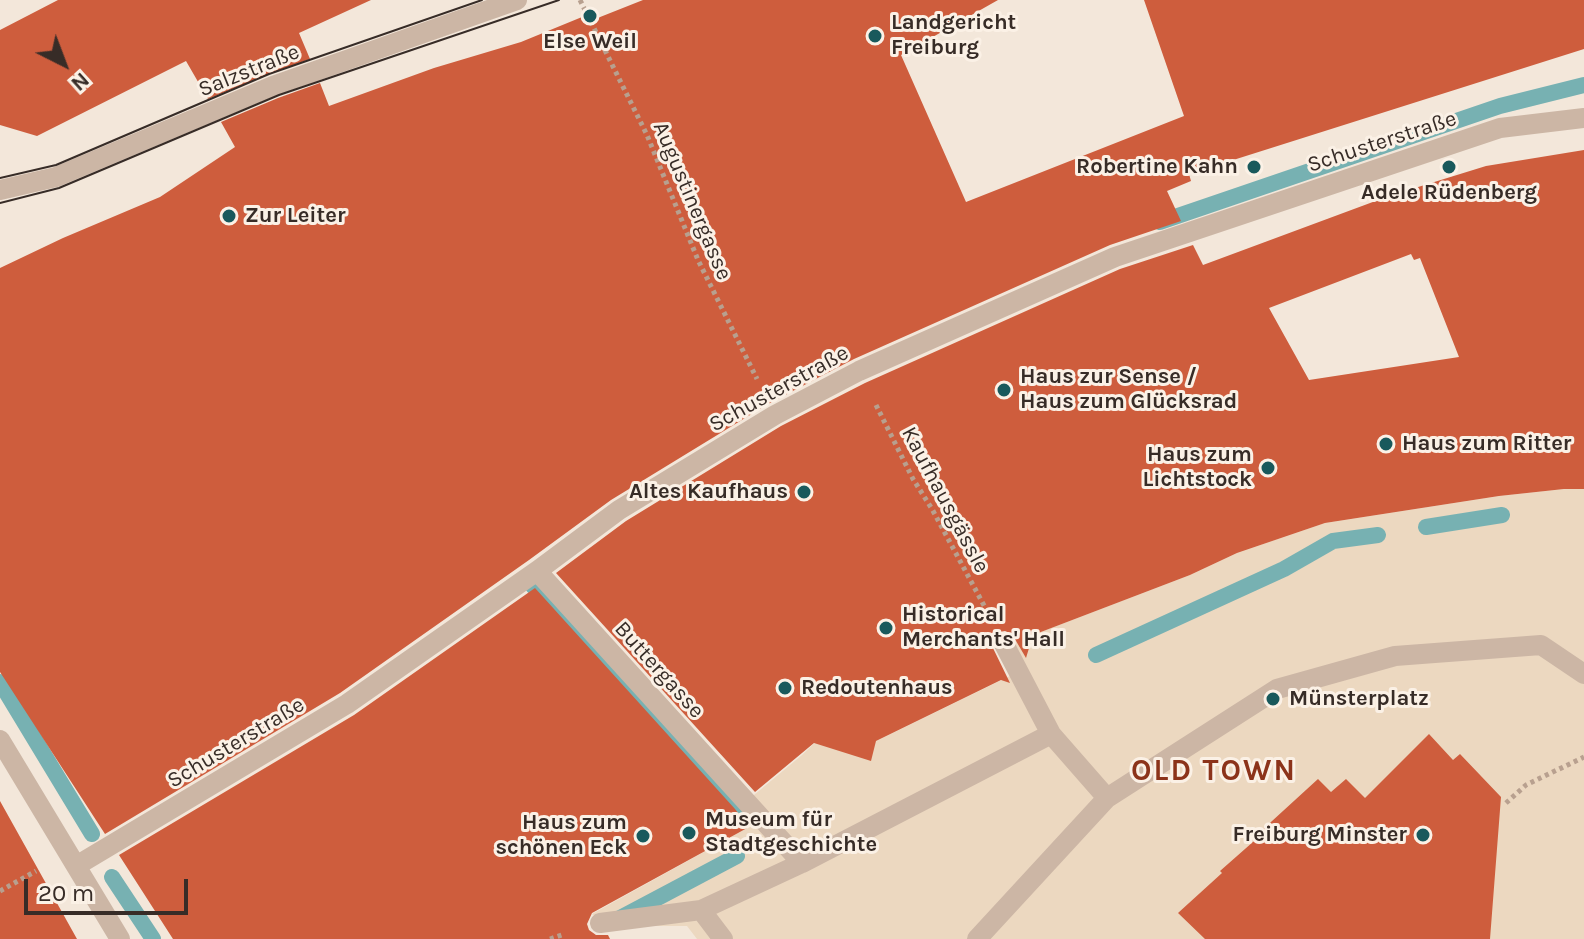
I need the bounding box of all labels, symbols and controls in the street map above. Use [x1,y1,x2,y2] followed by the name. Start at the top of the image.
[581,7,599,25] marker: Else Weil
[891,10,1016,62] place label: Landgericht Freiburg
[24,24,104,104] north arrow
[866,27,884,45] marker: Landgericht Freiburg
[543,29,637,55] place label: Else Weil
[195,39,303,103] street label: Salzstraße
[65,67,95,97] text: N
[1304,105,1460,179] street label: Schusterstraße
[647,118,737,284] street label: Augustinergasse
[1076,154,1238,180] place label: Robertine Kahn
[1245,158,1263,176] marker: Robertine Kahn
[1440,158,1458,176] marker: Adele Rüdenberg
[1361,180,1537,206] place label: Adele Rüdenberg
[245,203,346,229] place label: Zur Leiter
[220,207,238,225] marker: Zur Leiter
[705,340,853,438] street label: Schusterstraße
[1020,364,1237,416] place label: Haus zur Sense / Haus zum Glücksrad
[995,381,1013,399] marker: Haus zur Sense / Haus zum Glücksrad
[895,422,995,578] street label: Kaufhausgässle
[1402,431,1572,457] place label: Haus zum Ritter
[1377,435,1395,453] marker: Haus zum Ritter
[1142,442,1252,494] place label: Haus zum Lichtstock
[1259,459,1277,477] marker: Haus zum Lichtstock
[629,479,788,505] place label: Altes Kaufhaus
[795,483,813,501] marker: Altes Kaufhaus
[902,602,1065,654] place label: Historical Merchants' Hall
[609,616,709,724] street label: Buttergasse
[877,619,895,637] marker: Historical Merchants' Hall
[801,675,953,701] place label: Redoutenhaus
[776,679,794,697] marker: Redoutenhaus
[1289,686,1429,712] place label: Münsterplatz
[1264,690,1282,708] marker: Münsterplatz
[163,692,309,794] street label: Schusterstraße
[1131,753,1297,789] district label: OLD TOWN
[705,807,877,858] place label: Museum für Stadtgeschichte
[495,810,627,862] place label: Haus zum schönen Eck
[1233,822,1407,848] place label: Freiburg Minster
[680,824,698,842] marker: Museum für Stadtgeschichte
[1414,826,1432,844] marker: Freiburg Minster
[634,827,652,845] marker: Haus zum schönen Eck
[28,863,192,913] scale bar
[38,879,94,907] text: 20 m

